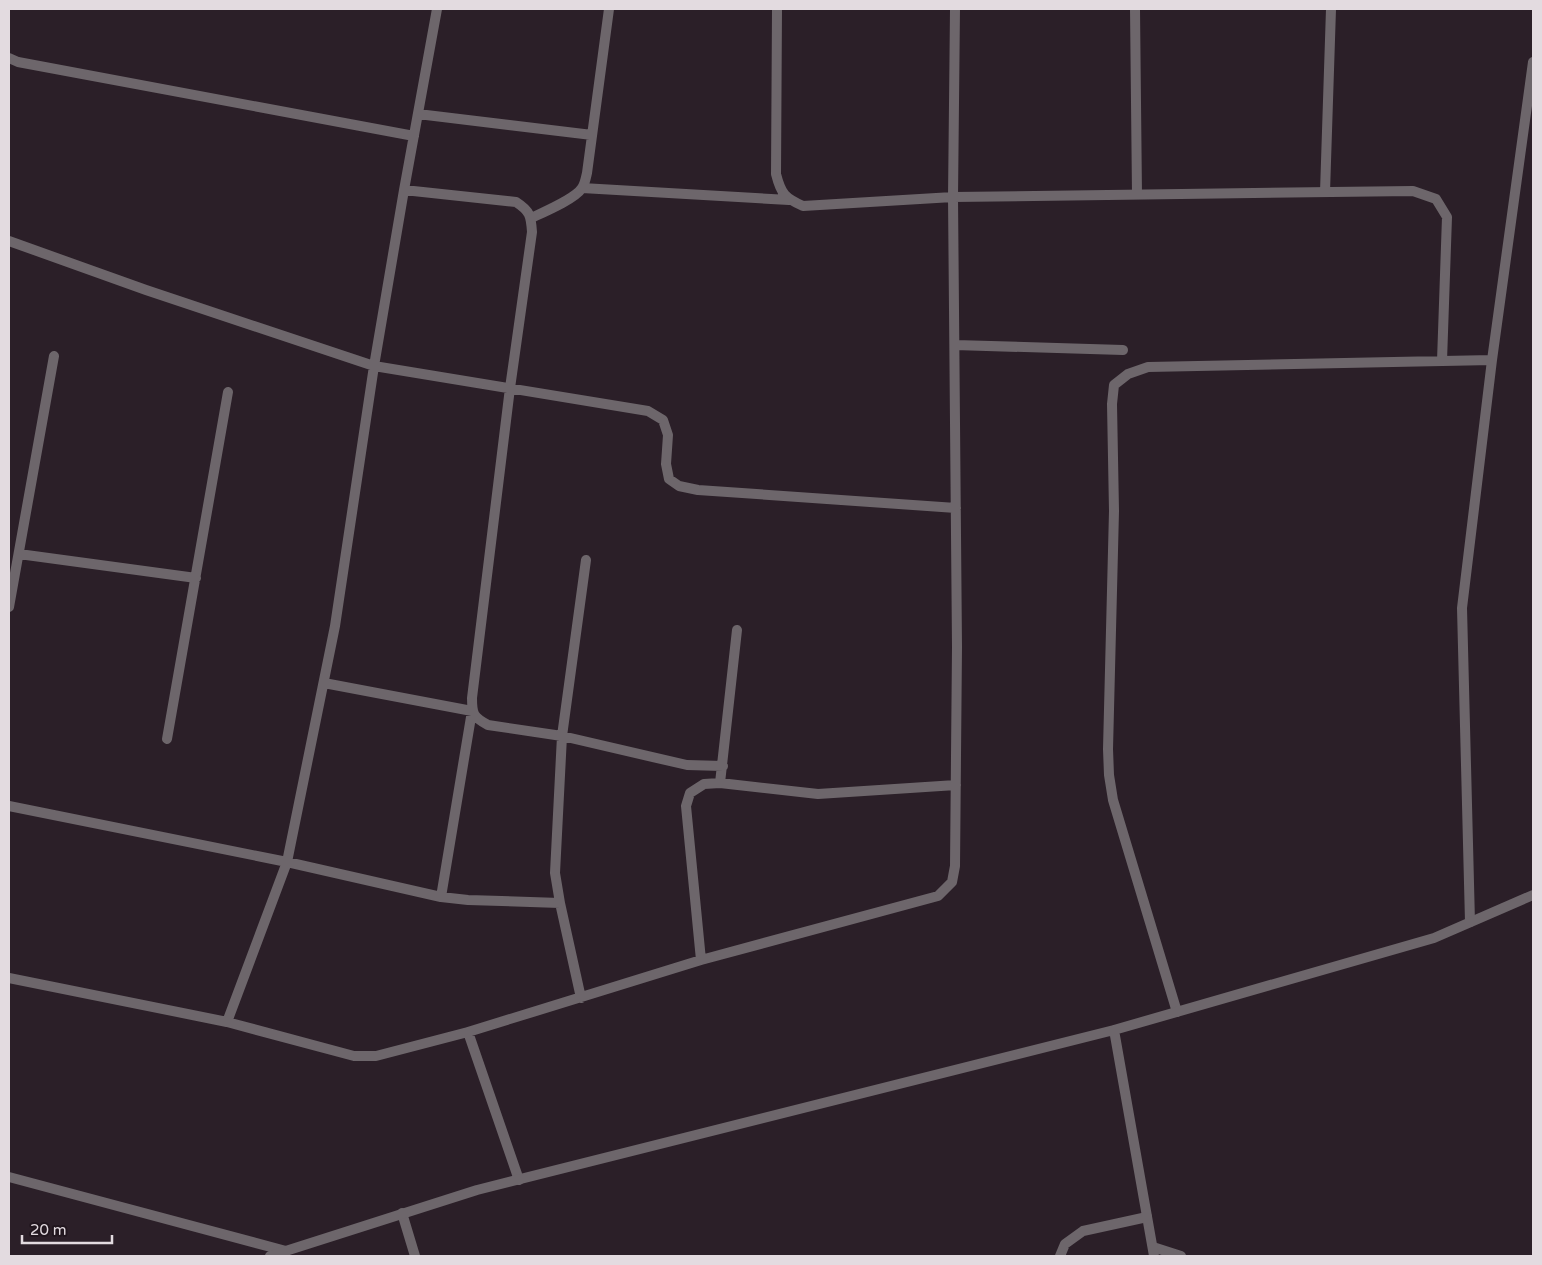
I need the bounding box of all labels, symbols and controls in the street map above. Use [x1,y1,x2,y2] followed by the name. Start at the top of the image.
[22,1212,112,1244] scale bar
[30,1221,67,1239] text: 20 m

